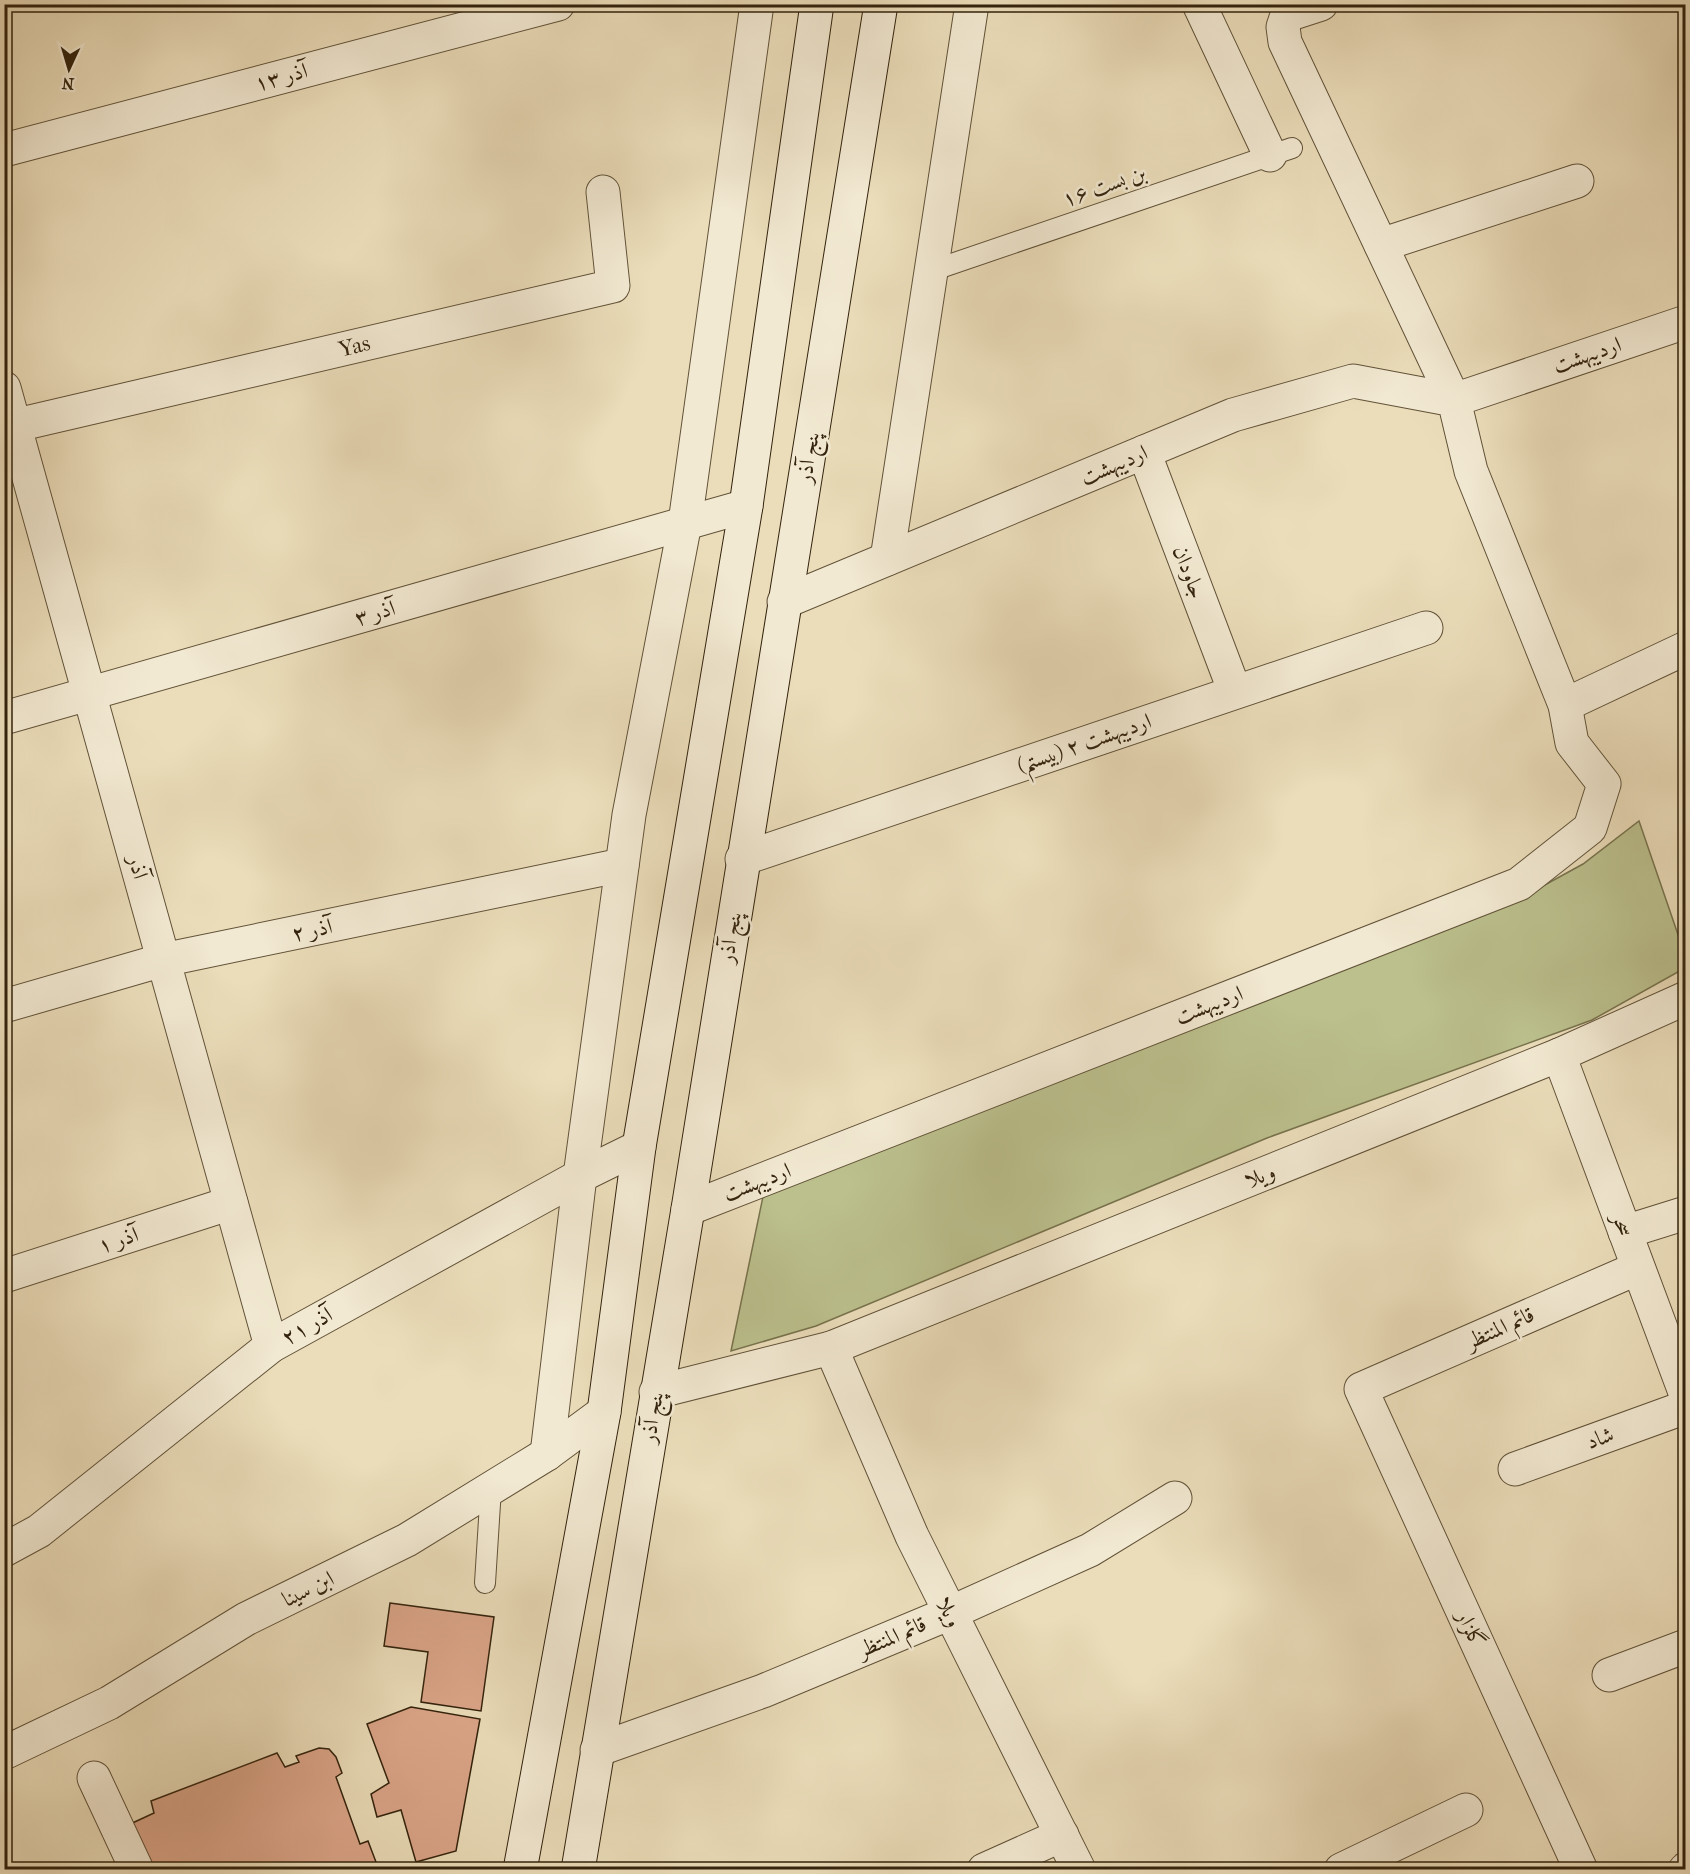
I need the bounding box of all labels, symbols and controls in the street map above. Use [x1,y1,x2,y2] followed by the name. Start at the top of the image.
[39,39,99,99] north arrow
[251,56,313,97] street label: ۱۳ آذر
[60,74,75,93] text: N
[1059,160,1149,212] street label: بن بست ۱۶
[335,330,373,363] street label: Yas
[1549,331,1625,380] street label: اردیبهشت
[790,429,831,488] street label: پنج آذر
[1076,439,1152,492] street label: اردیبهشت
[1167,542,1211,602] street label: جاودان
[351,593,400,631] street label: آذر ۳
[1013,708,1157,786] street label: اردیبهشت ۲ (بیستم)
[122,850,155,884] street label: آذر
[712,909,753,968] street label: پنج آذر
[289,912,337,947] street label: آذر ۲
[1171,980,1247,1031] street label: اردیبهشت
[719,1157,795,1208] street label: اردیبهشت
[1241,1158,1279,1194] street label: ویلا
[1605,1208,1639,1241] street label: سحر
[94,1220,144,1259] street label: آذر ۱
[277,1300,339,1350] street label: آذر ۲۱
[1460,1301,1541,1361] street label: قائم المنتظر
[634,1389,675,1448] street label: پنج آذر
[1583,1421,1617,1455] street label: شاد
[278,1565,338,1613] street label: ابن سینا
[930,1592,968,1632] street label: ویلا
[1449,1604,1492,1652] street label: گلزار
[852,1611,933,1669] street label: قائم المنتظر

